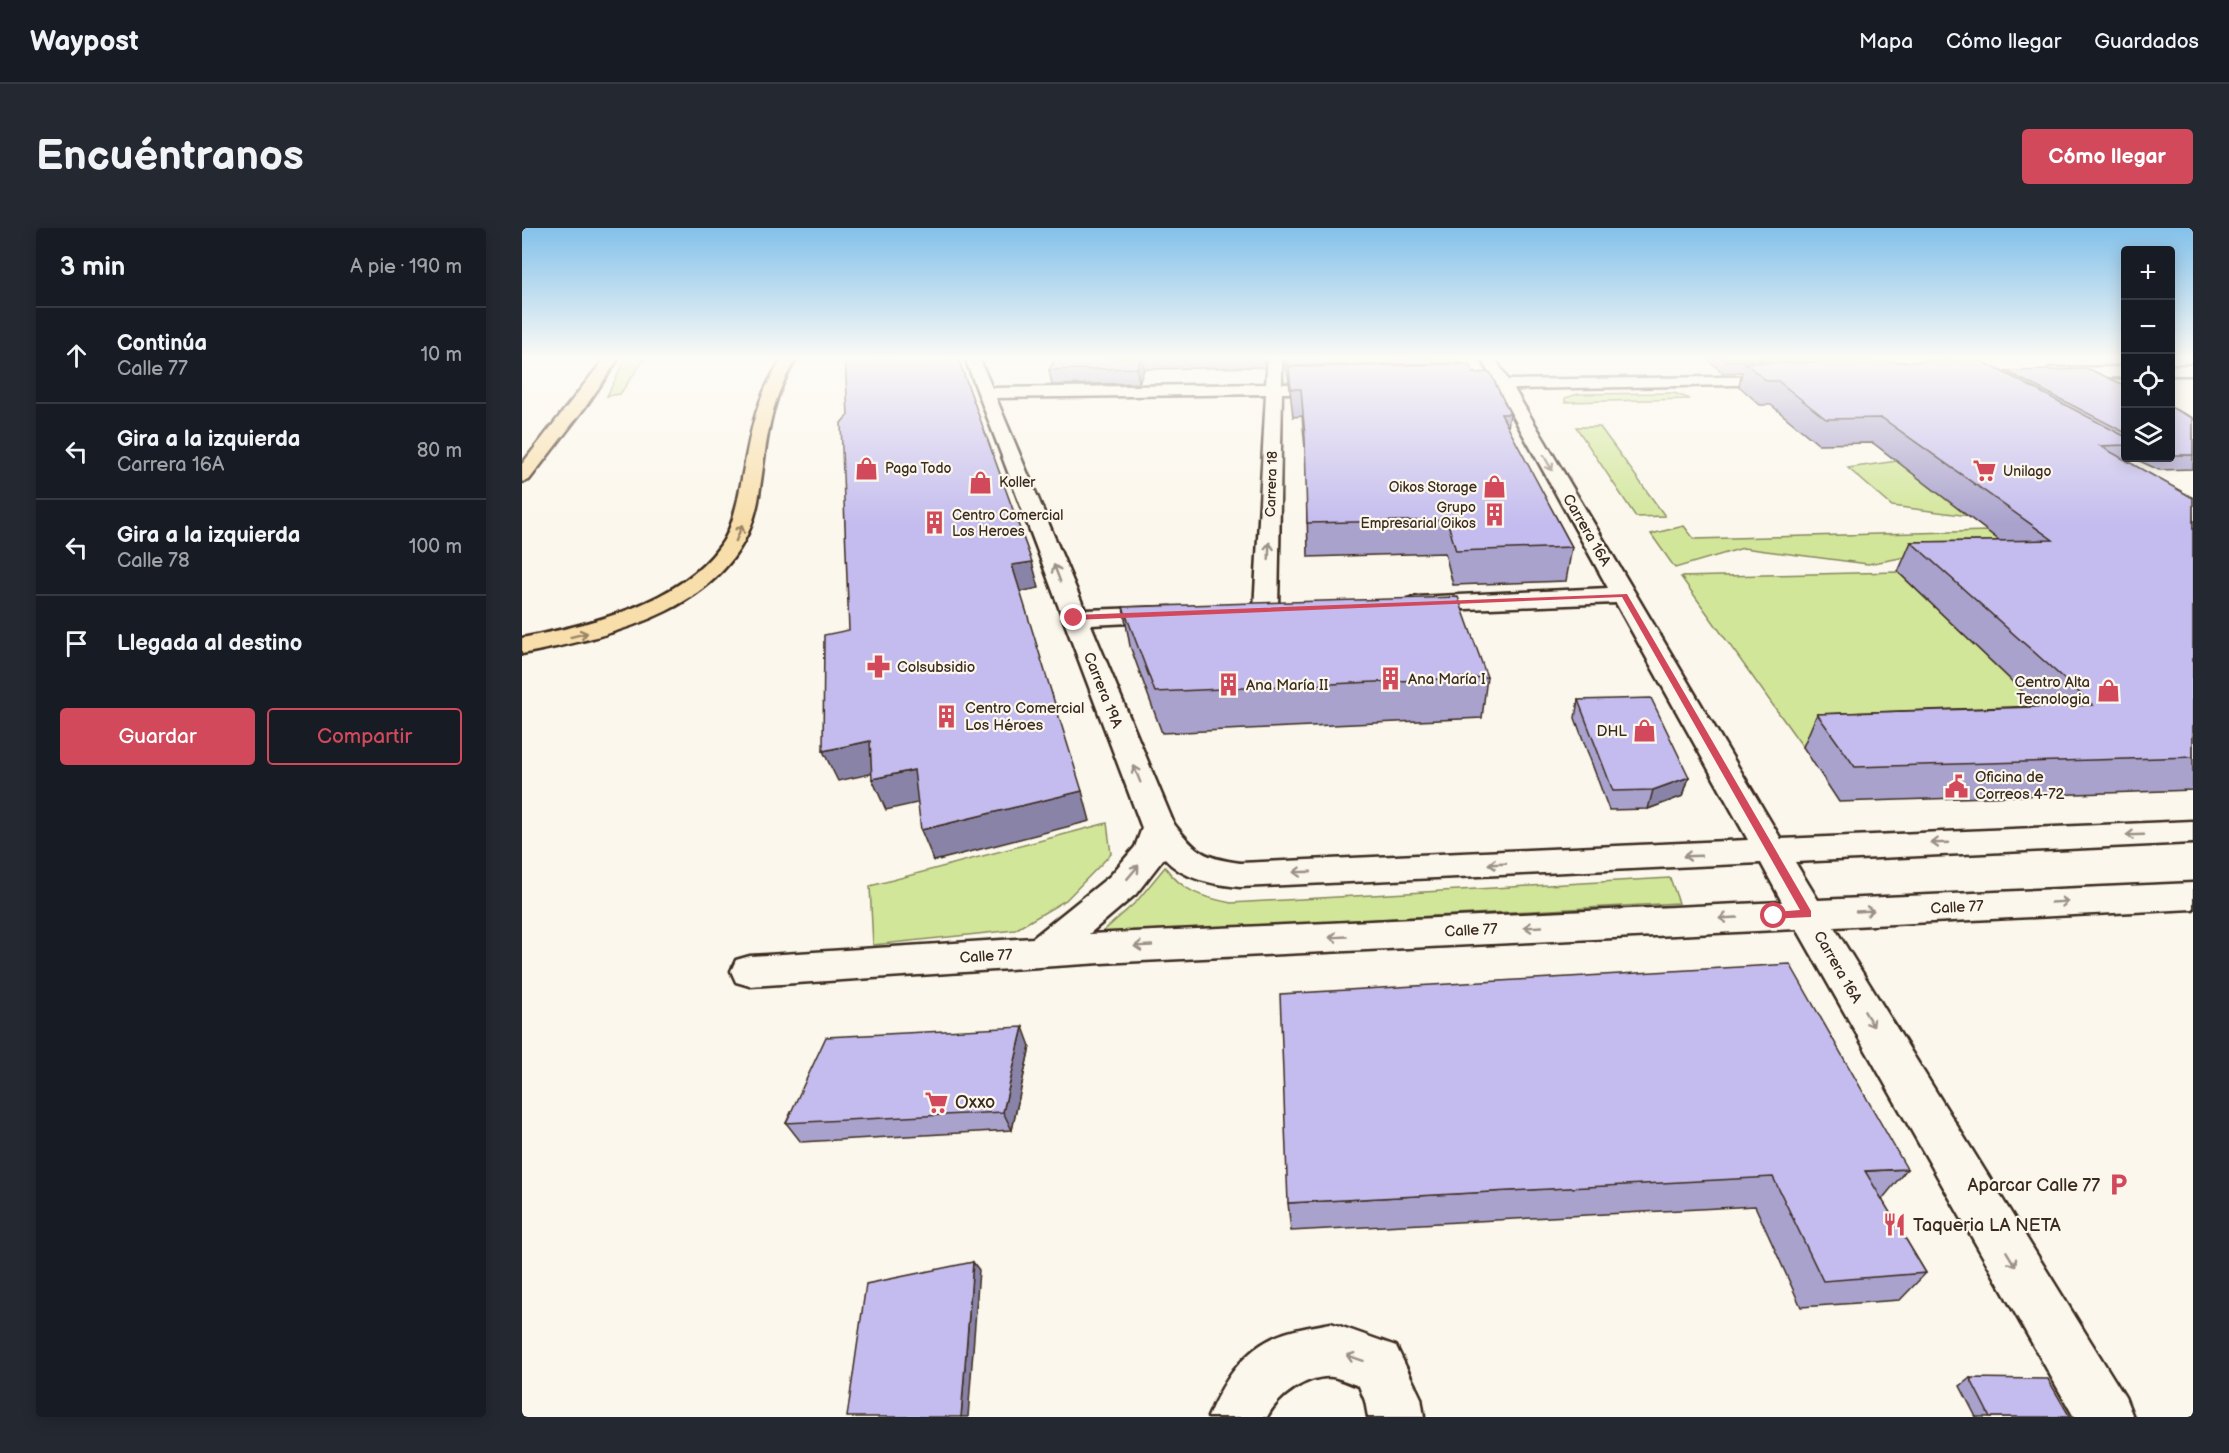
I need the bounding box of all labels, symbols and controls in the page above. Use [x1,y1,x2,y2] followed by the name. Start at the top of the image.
[30,25,139,58] text: Waypost
[1859,29,1913,54] text: Mapa
[1946,29,2061,54] text: Cómo llegar
[2094,29,2199,54] text: Guardados
[2022,129,2193,184] button: Cómo llegar
[36,131,304,182] text: Encuéntranos
[2121,246,2175,462] map controls
[2121,246,2175,300] button: +
[60,252,125,283] text: 3 min
[350,255,462,279] text: A pie · 190 m
[2121,300,2175,354] button: −
[117,330,207,357] text: Continúa
[60,339,93,372] icon: ahead
[421,343,462,367] text: 10 m
[2121,354,2175,408] button: locate
[117,357,188,381] text: Calle 77
[2121,408,2175,462] button: layers
[117,426,301,453] text: Gira a la izquierda
[60,435,93,468] icon: left
[417,439,462,463] text: 80 m
[1262,451,1281,517] street label: Carrera 18
[117,453,224,477] text: Carrera 16A
[1543,454,1555,471] one-way arrow
[854,455,880,481] shop icon: Paga Todo
[1972,458,1998,484] supermarket icon: Unilago
[885,460,951,477] place label: Paga Todo
[2003,463,2051,480] place label: Unilago
[968,469,994,495] shop icon: Koller
[999,474,1036,491] place label: Koller
[1482,474,1508,500] shop icon: Oikos Storage
[1389,479,1477,496] place label: Oikos Storage
[1558,491,1615,571] street label: Carrera 16A
[1361,499,1476,532] place label: Grupo Empresarial Oikos
[1481,502,1507,528] building icon: Grupo Empresarial Oikos
[952,507,1063,540] place label: Centro Comercial Los Heroes
[921,510,947,536] building icon: Centro Comercial Los Heroes
[117,522,301,549] text: Gira a la izquierda
[734,524,745,543] one-way arrow
[60,531,93,564] icon: left
[409,535,462,559] text: 100 m
[1263,542,1274,562] one-way arrow
[117,549,190,573] text: Calle 78
[1050,565,1061,583] one-way arrow
[1060,604,1086,630] route end
[60,627,93,660] icon: arrive
[570,628,589,640] one-way arrow
[117,630,302,657] text: Llegada al destino
[1079,650,1127,732] street label: Carrera 19A
[866,654,892,680] pharmacy icon: Colsubsidio
[897,658,975,677] place label: Colsubsidio
[1377,666,1403,692] building icon: Ana María I
[1408,670,1486,689] place label: Ana María I
[1215,672,1241,698] building icon: Ana María II
[2015,673,2090,709] place label: Centro Alta Tecnologia
[1246,676,1329,695] place label: Ana María II
[2095,678,2121,704] shop icon: Centro Alta Tecnologia
[965,699,1084,735] place label: Centro Comercial Los Héroes
[934,704,960,730] building icon: Centro Comercial Los Héroes
[60,708,255,765] button: Guardar
[267,708,462,765] button: Compartir
[1632,718,1658,744] shop icon: DHL
[1596,722,1627,741] place label: DHL
[1131,765,1142,784] one-way arrow
[1975,768,2065,804] place label: Oficina de Correos 4-72
[1944,773,1970,799] public building icon: Oficina de Correos 4-72
[2125,829,2145,840] one-way arrow
[1930,838,1950,849] one-way arrow
[1682,850,1702,861] one-way arrow
[1487,858,1507,870] one-way arrow
[1127,864,1140,880] one-way arrow
[1293,867,1313,878] one-way arrow
[2050,896,2070,907] one-way arrow
[1930,897,1985,918] street label: Calle 77
[1760,902,1786,928] route start
[1855,906,1875,917] one-way arrow
[1718,912,1738,923] one-way arrow
[1444,920,1499,941] street label: Calle 77
[1523,922,1543,933] one-way arrow
[1809,928,1866,1008] street label: Carrera 16A
[1329,931,1349,942] one-way arrow
[1134,941,1154,952] one-way arrow
[959,945,1014,968] street label: Calle 77
[1863,1010,1875,1027] one-way arrow
[924,1089,950,1115] supermarket icon: Oxxo
[955,1092,995,1113] place label: Oxxo
[2105,1172,2131,1198] parking icon: Aparcar Calle 77
[1967,1175,2100,1196] place label: Aparcar Calle 77
[1882,1212,1908,1238] restaurant icon: Taqueria LA NETA
[1913,1215,2061,1236] place label: Taqueria LA NETA
[2005,1250,2017,1267] one-way arrow
[1346,1351,1365,1362] one-way arrow

